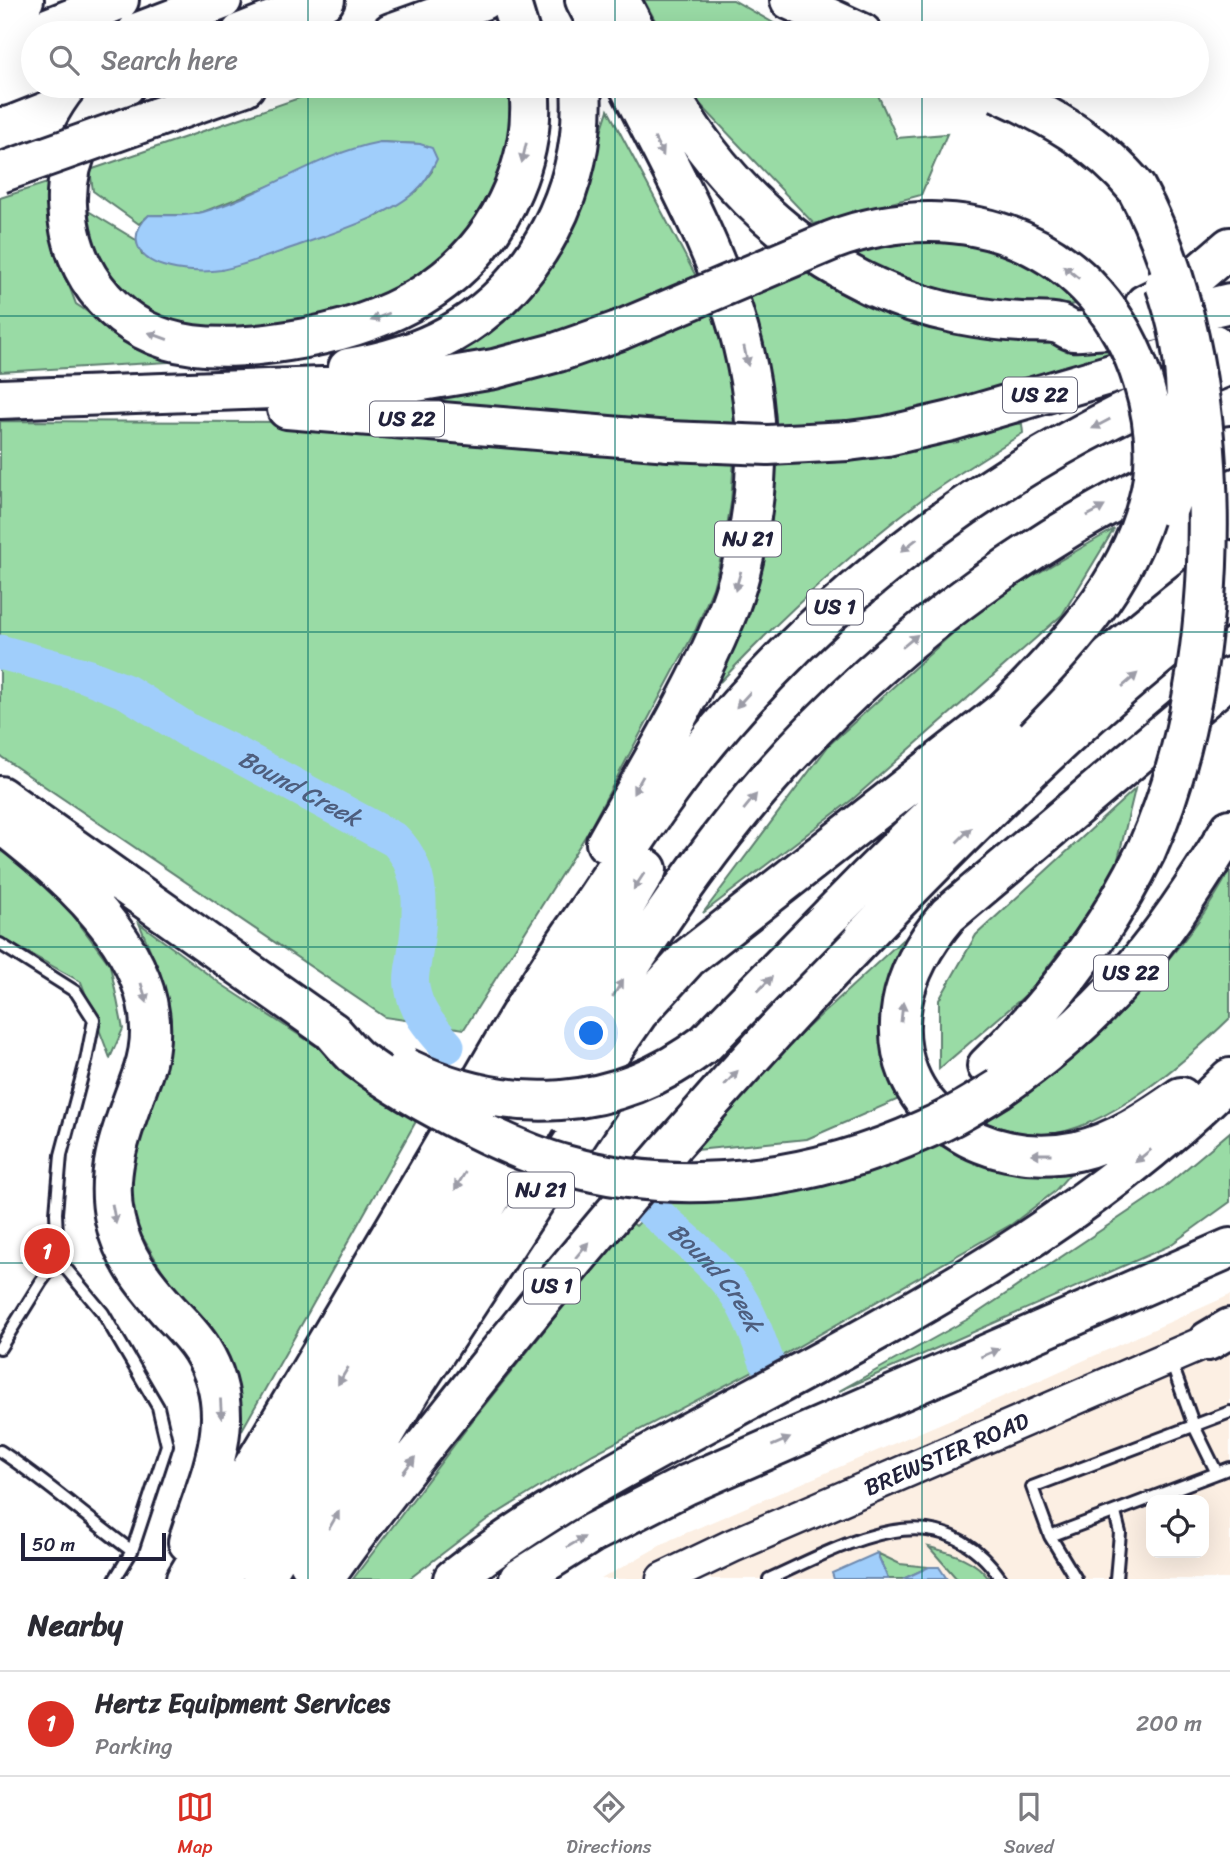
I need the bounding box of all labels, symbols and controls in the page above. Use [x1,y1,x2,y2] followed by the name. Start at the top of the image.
[21,21,1209,98] search box
[101,37,238,83] text: Search here
[45,41,83,79] icon: search
[654,137,665,157] one-way arrow
[519,142,530,164] one-way arrow
[1063,265,1080,280] one-way arrow
[370,312,391,323] one-way arrow
[147,330,168,341] one-way arrow
[741,345,752,367] one-way arrow
[1003,378,1077,412] road number: US 22
[370,402,444,436] road number: US 22
[1091,418,1111,429] one-way arrow
[1086,505,1106,517] one-way arrow
[715,522,781,556] road number: NJ 21
[900,538,918,552] one-way arrow
[732,571,742,592] one-way arrow
[807,590,863,624] road number: US 1
[901,634,918,649] one-way arrow
[1121,673,1138,688] one-way arrow
[735,691,751,709] one-way arrow
[231,738,371,840] water label: Bound Creek
[632,775,644,795] one-way arrow
[742,794,757,812] one-way arrow
[955,827,971,844] one-way arrow
[633,871,646,890] one-way arrow
[1094,956,1168,990] road number: US 22
[757,975,773,993] one-way arrow
[612,978,625,997] one-way arrow
[140,983,150,1004] one-way arrow
[897,1001,908,1023] one-way arrow
[574,1016,608,1050] your location
[723,1070,739,1087] one-way arrow
[1030,1148,1052,1160] one-way arrow
[1134,1148,1151,1163] one-way arrow
[454,1172,466,1191] one-way arrow
[508,1172,574,1208] road number: NJ 21
[109,1203,120,1225] one-way arrow
[658,1212,776,1341] water label: Bound Creek
[24,1225,70,1277] pin: 1
[575,1242,590,1260] one-way arrow
[524,1268,580,1304] road number: US 1
[980,1347,1000,1359] one-way arrow
[337,1367,349,1386] one-way arrow
[215,1398,226,1420] one-way arrow
[857,1400,1036,1507] street label: BREWSTER ROAD
[771,1437,792,1448] one-way arrow
[401,1457,416,1474] one-way arrow
[1146,1495,1209,1558] map controls
[1146,1495,1209,1558] button: locate
[328,1510,340,1530] one-way arrow
[32,1528,75,1561] text: 50 m
[21,1530,166,1562] scale bar
[567,1536,586,1548] one-way arrow
[28,1598,123,1652] text: Nearby
[95,1680,390,1726] text: Hertz Equipment Services
[46,1703,56,1744] text: 1
[1136,1703,1202,1744] text: 200 m
[95,1726,173,1767] text: Parking
[176,1788,214,1863] tab: Map
[566,1788,652,1863] tab: Directions
[1004,1788,1054,1863] tab: Saved

